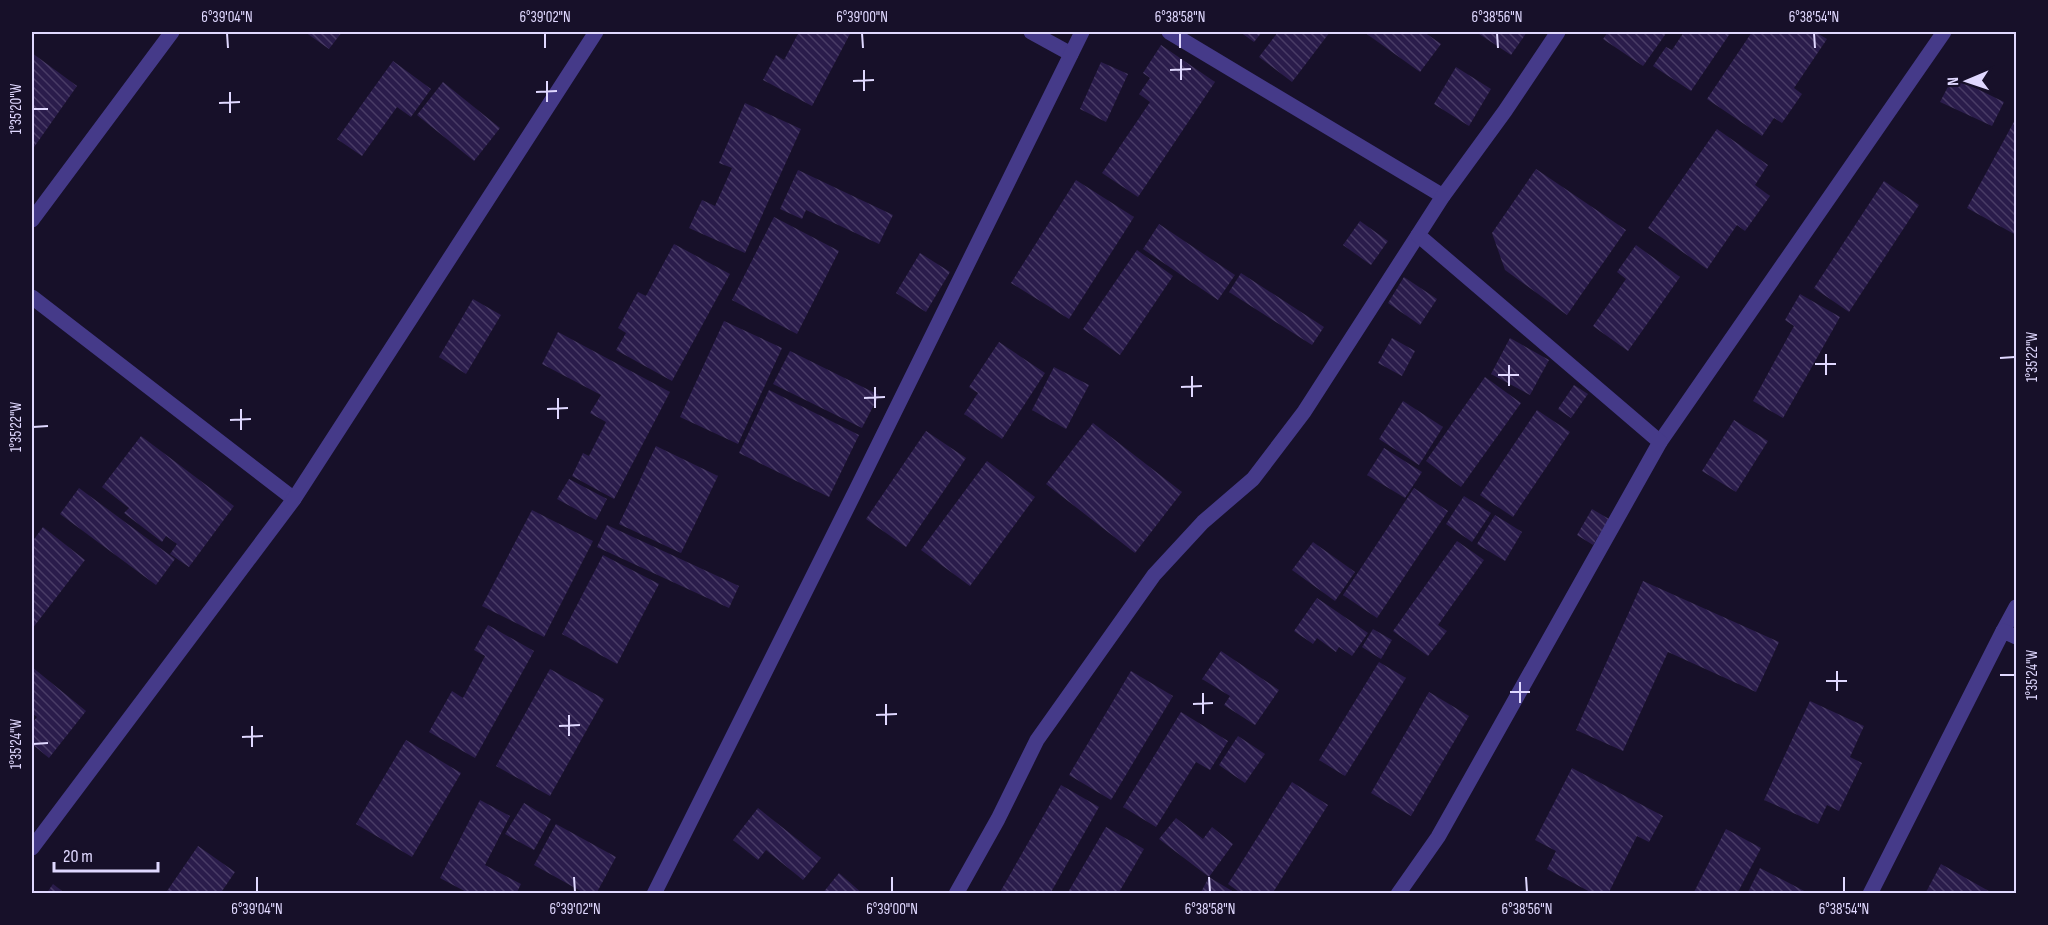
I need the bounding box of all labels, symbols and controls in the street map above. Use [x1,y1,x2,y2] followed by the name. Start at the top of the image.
[201,8,253,27] text: 6°39'04"N
[519,8,571,27] text: 6°39'02"N
[836,8,888,27] text: 6°39'00"N
[1155,8,1205,27] text: 6°38'58"N
[1472,8,1522,27] text: 6°38'56"N
[1789,8,1839,27] text: 6°38'54"N
[1937,51,1997,111] north arrow
[1944,77,1963,86] text: N
[7,83,26,134] text: 1°35'20"W
[2023,332,2042,382] text: 1°35'22"W
[7,402,26,452] text: 1°35'22"W
[2023,650,2042,700] text: 1°35'24"W
[7,719,26,769] text: 1°35'24"W
[54,835,158,873] scale bar
[63,846,93,867] text: 20 m
[231,900,283,919] text: 6°39'04"N
[549,900,601,919] text: 6°39'02"N
[866,900,918,919] text: 6°39'00"N
[1185,900,1235,919] text: 6°38'58"N
[1502,900,1552,919] text: 6°38'56"N
[1819,900,1869,919] text: 6°38'54"N

